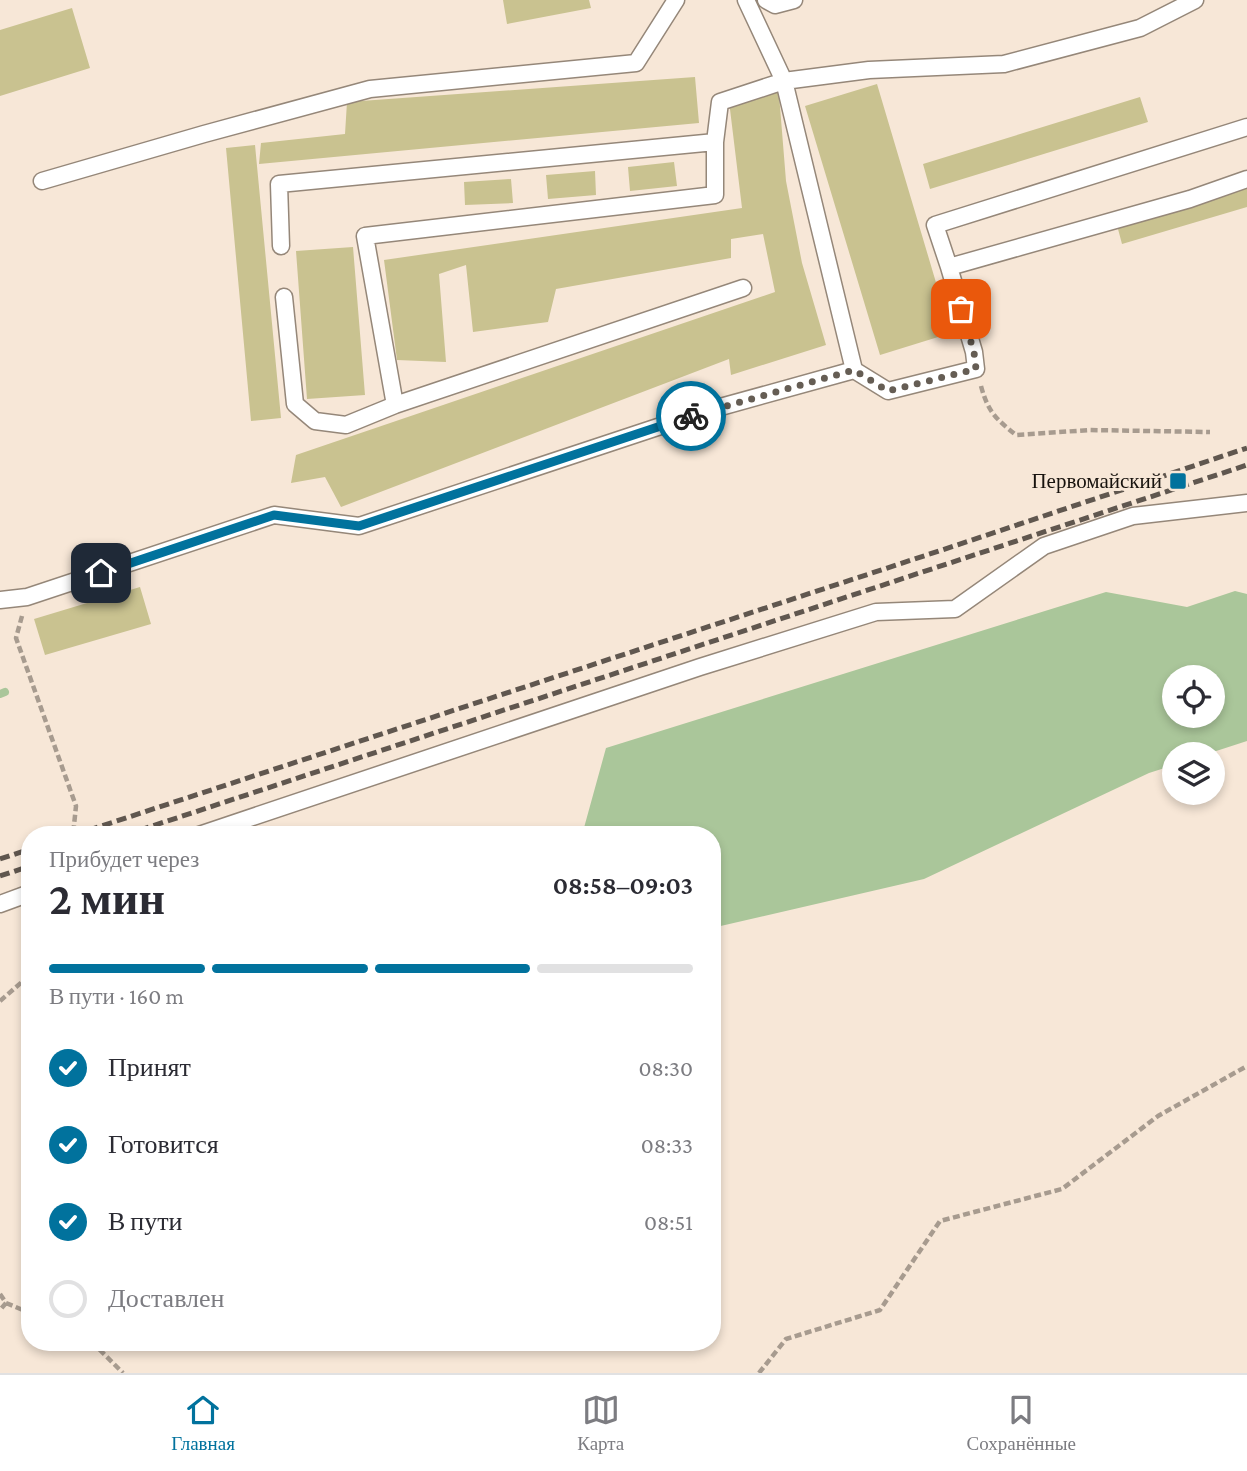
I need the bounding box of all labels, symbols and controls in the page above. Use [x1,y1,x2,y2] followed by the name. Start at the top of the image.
[931,279,991,339] pin
[942,290,980,328] icon: bag
[656,381,726,451] courier
[672,397,710,435] icon: bike
[1031,469,1162,493] place label: Первомайский
[1168,471,1188,491] marker: Первомайский
[71,543,131,603] pin
[82,554,120,592] icon: home
[1162,665,1225,805] map controls
[1162,665,1225,728] button: locate
[1162,742,1225,805] button: layers
[49,846,199,872] text: Прибудет через
[553,871,693,900] text: 08:58–09:03
[49,873,165,924] text: 2 мин
[49,983,184,1009] text: В пути · 160 m
[49,1049,87,1087] icon: check
[108,1053,191,1082] text: Принят
[638,1055,693,1081] text: 08:30
[49,1126,87,1164] icon: check
[108,1130,219,1159] text: Готовится
[641,1132,693,1158] text: 08:33
[49,1203,87,1241] icon: check
[108,1207,182,1236] text: В пути
[644,1209,693,1235] text: 08:51
[108,1284,225,1313] text: Доставлен
[171,1391,235,1455] tab: Главная
[577,1391,624,1455] tab: Карта
[967,1391,1076,1455] tab: Сохранённые

